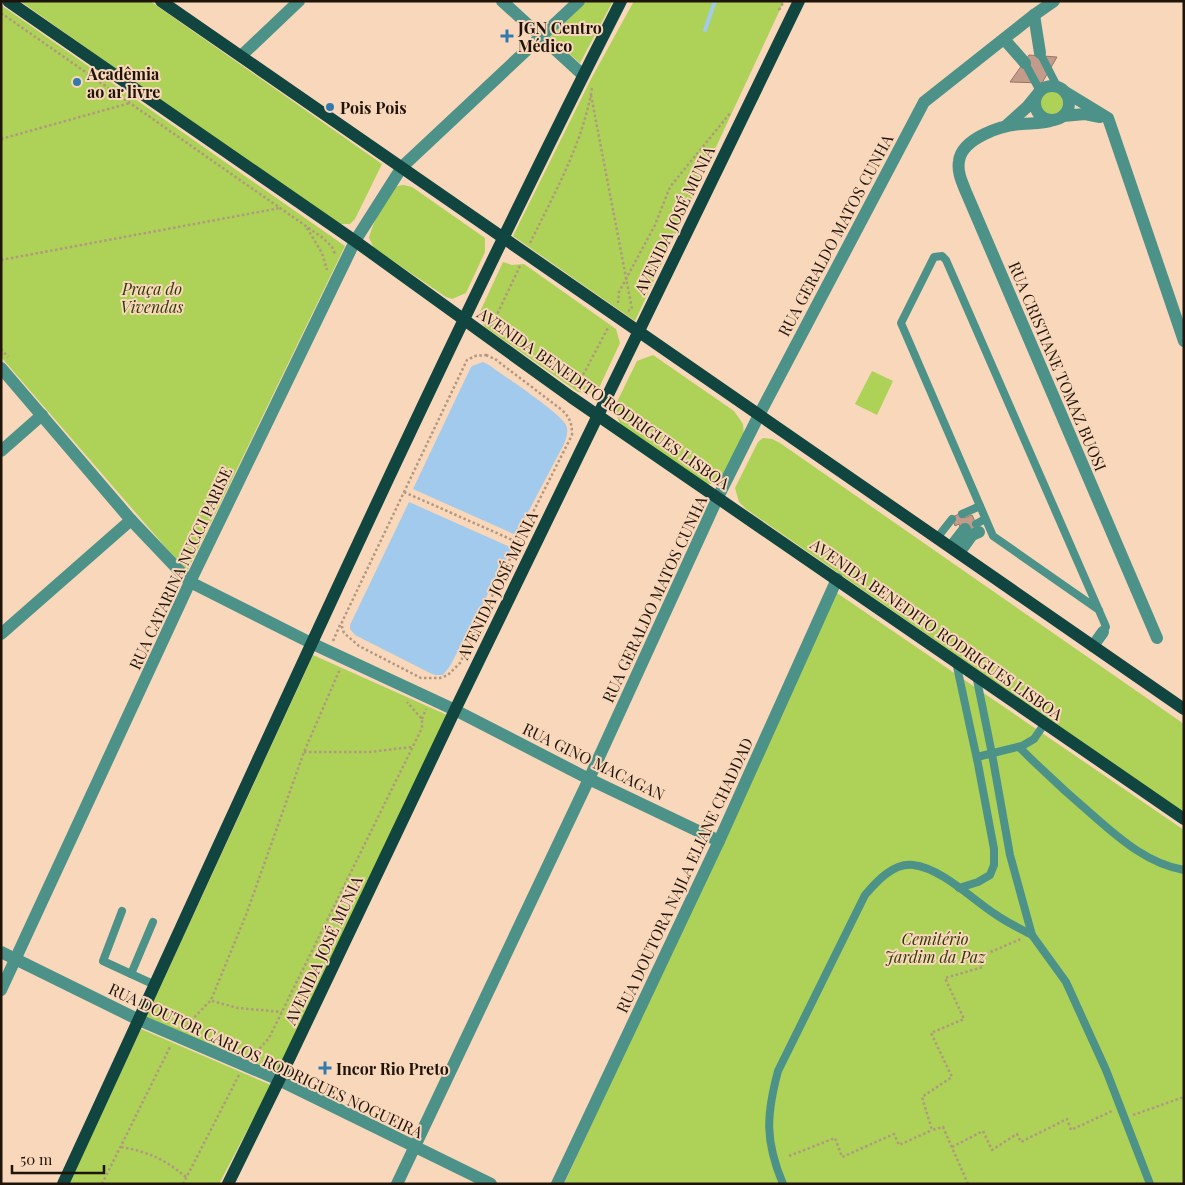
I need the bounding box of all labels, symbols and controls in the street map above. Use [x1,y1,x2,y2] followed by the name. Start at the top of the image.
[517,17,602,56] place label: JGN Centro Médico
[500,29,514,43] marker: JGN Centro Médico
[86,63,160,102] place label: Acadêmia ao ar livre
[71,76,83,88] marker: Acadêmia ao ar livre
[340,97,407,118] place label: Pois Pois
[324,101,336,113] marker: Pois Pois
[773,130,898,340] street label: RUA GERALDO MATOS CUNHA
[629,142,719,298] street label: AVENIDA JOSÉ MUNIA
[1004,258,1112,474] street label: RUA CRISTIANE TOMAZ BUOSI
[121,278,183,317] park label: Praça do Vivendas
[473,302,735,494] street label: AVENIDA BENEDITO RODRIGUES LISBOA
[124,463,236,673] street label: RUA CATARINA NUCCI PARISE
[597,491,712,706] street label: RUA GERALDO MATOS CUNHA
[452,507,542,663] street label: AVENIDA JOSÉ MUNIA
[806,533,1068,725] street label: AVENIDA BENEDITO RODRIGUES LISBOA
[519,717,669,805] street label: RUA GINO MACAGAN
[611,734,757,1016] street label: RUA DOUTORA NAJLA ELIANE CHADDAD
[279,871,367,1029] street label: AVENIDA JOSÉ MUNIA
[885,928,986,967] park label: Cemitério Jardim da Paz
[105,978,427,1143] street label: RUA DOUTOR CARLOS RODRIGUES NOGUEIRA
[336,1058,449,1079] place label: Incor Rio Preto
[318,1061,332,1075] marker: Incor Rio Preto
[12,1142,105,1174] scale bar
[20,1149,53,1169] text: 50 m

